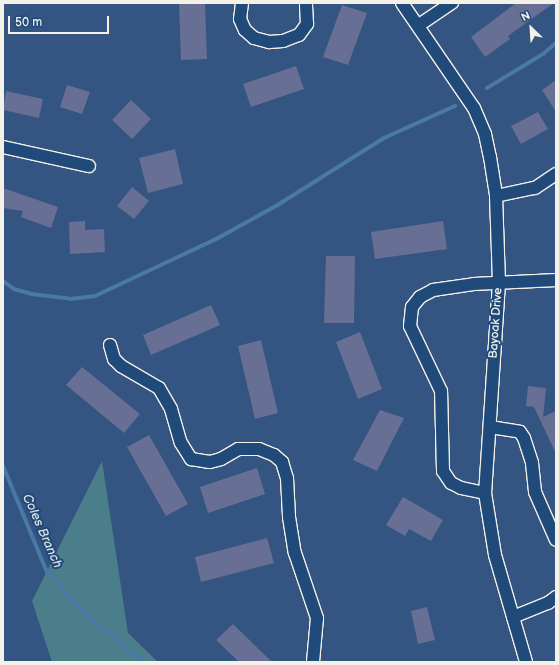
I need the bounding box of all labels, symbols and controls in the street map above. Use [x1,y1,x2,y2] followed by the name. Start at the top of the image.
[10,8,111,34] scale bar
[511,8,551,48] north arrow
[519,9,532,24] text: N
[15,15,42,30] text: 50 m
[486,287,506,359] street label: Bayoak Drive
[19,492,65,570] water label: Coles Branch

